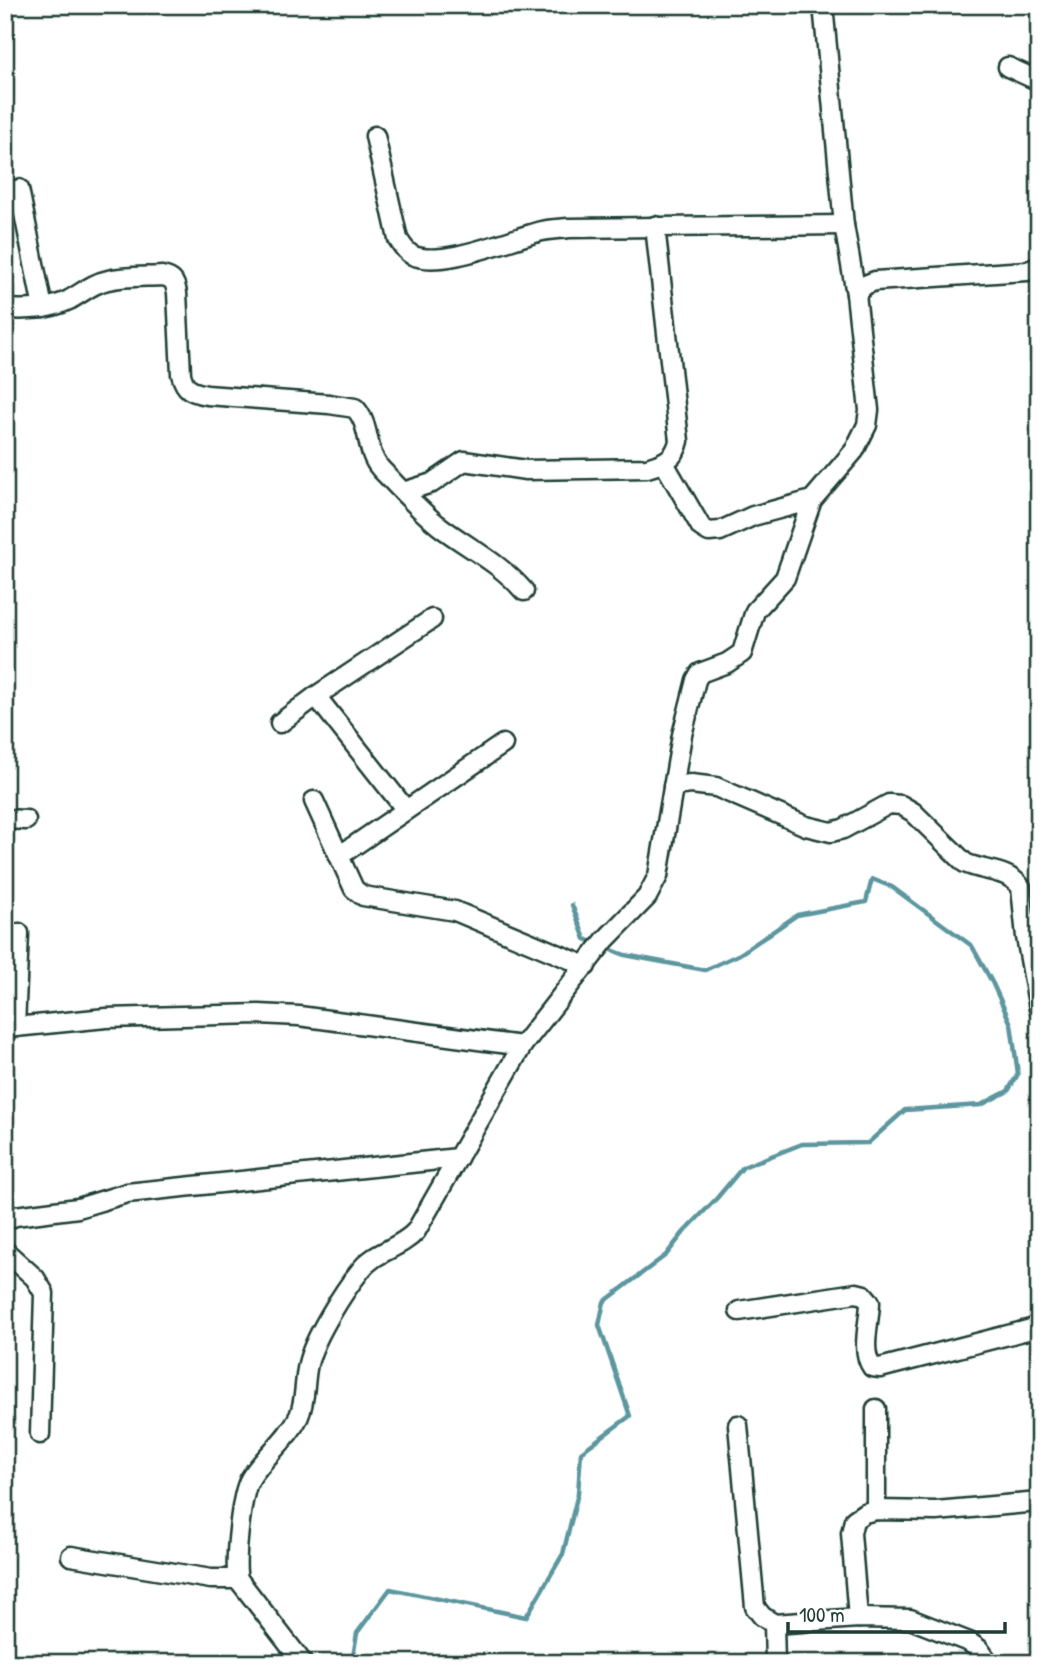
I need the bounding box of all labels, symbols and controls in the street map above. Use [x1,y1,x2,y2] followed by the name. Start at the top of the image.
[788,1591,1006,1635] scale bar
[799,1600,845,1629] text: 100 m

